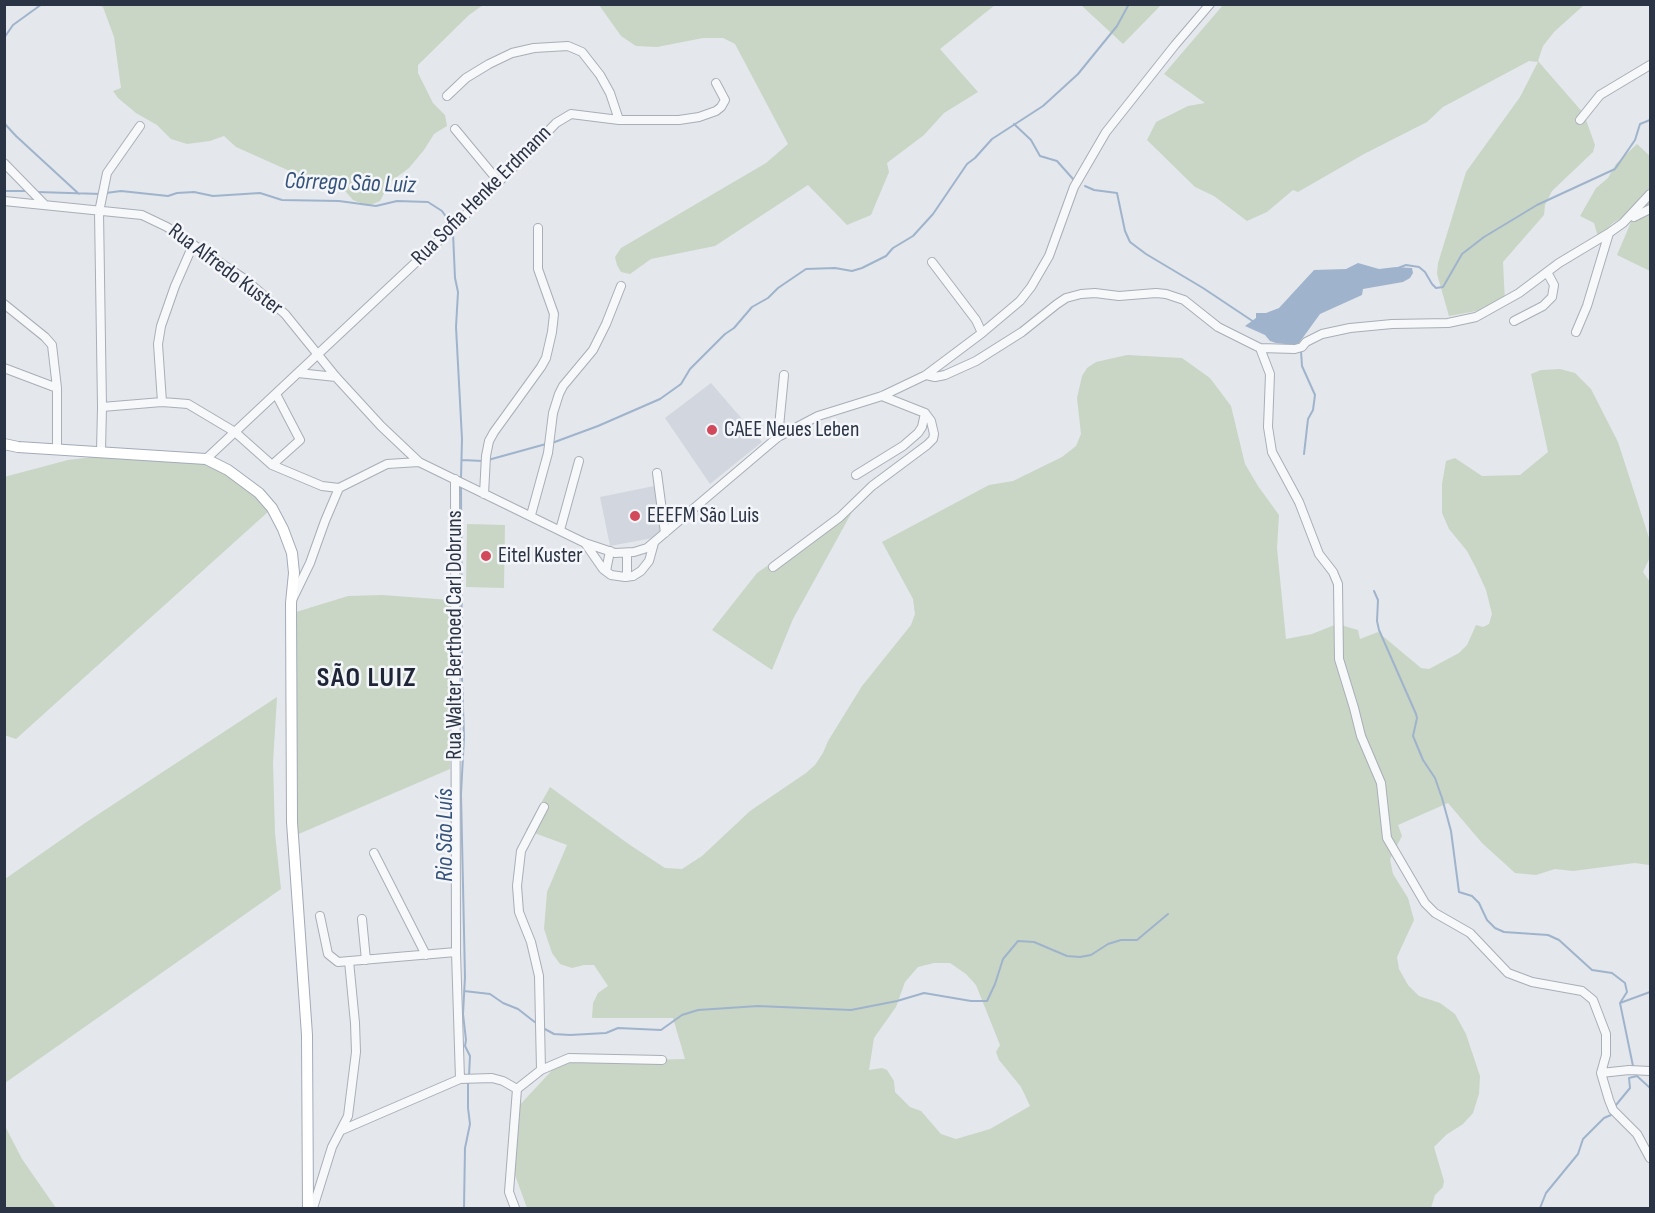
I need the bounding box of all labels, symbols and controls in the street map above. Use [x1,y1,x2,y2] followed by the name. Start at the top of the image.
[407,121,557,271] street label: Rua Sofia Henke Erdmann
[284,167,416,201] water label: Córrego São Luiz
[163,218,287,322] street label: Rua Alfredo Kuster
[724,417,859,443] place label: CAEE Neues Leben
[705,423,719,437] marker: CAEE Neues Leben
[647,503,759,529] place label: EEEFM São Luis
[628,509,642,523] marker: EEEFM São Luis
[442,510,468,760] street label: Rua Walter Berthoed Carl Dobruns
[498,543,583,569] place label: Eitel Kuster
[479,549,493,563] marker: Eitel Kuster
[317,662,417,696] district label: SÃO LUIZ
[432,788,460,882] water label: Rio São Luís

